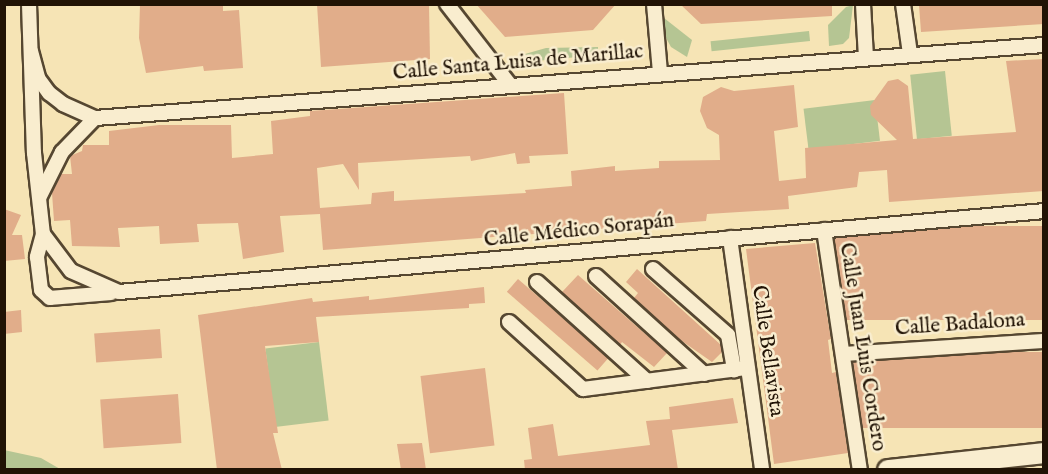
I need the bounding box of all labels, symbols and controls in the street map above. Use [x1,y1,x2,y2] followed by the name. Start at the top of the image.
[392,40,644,86] street label: Calle Santa Luisa de Marillac
[483,208,675,254] street label: Calle Médico Sorapán
[833,241,891,453] street label: Calle Juan Luis Cordero
[745,284,789,418] street label: Calle Bellavista
[894,308,1026,342] street label: Calle Badalona

